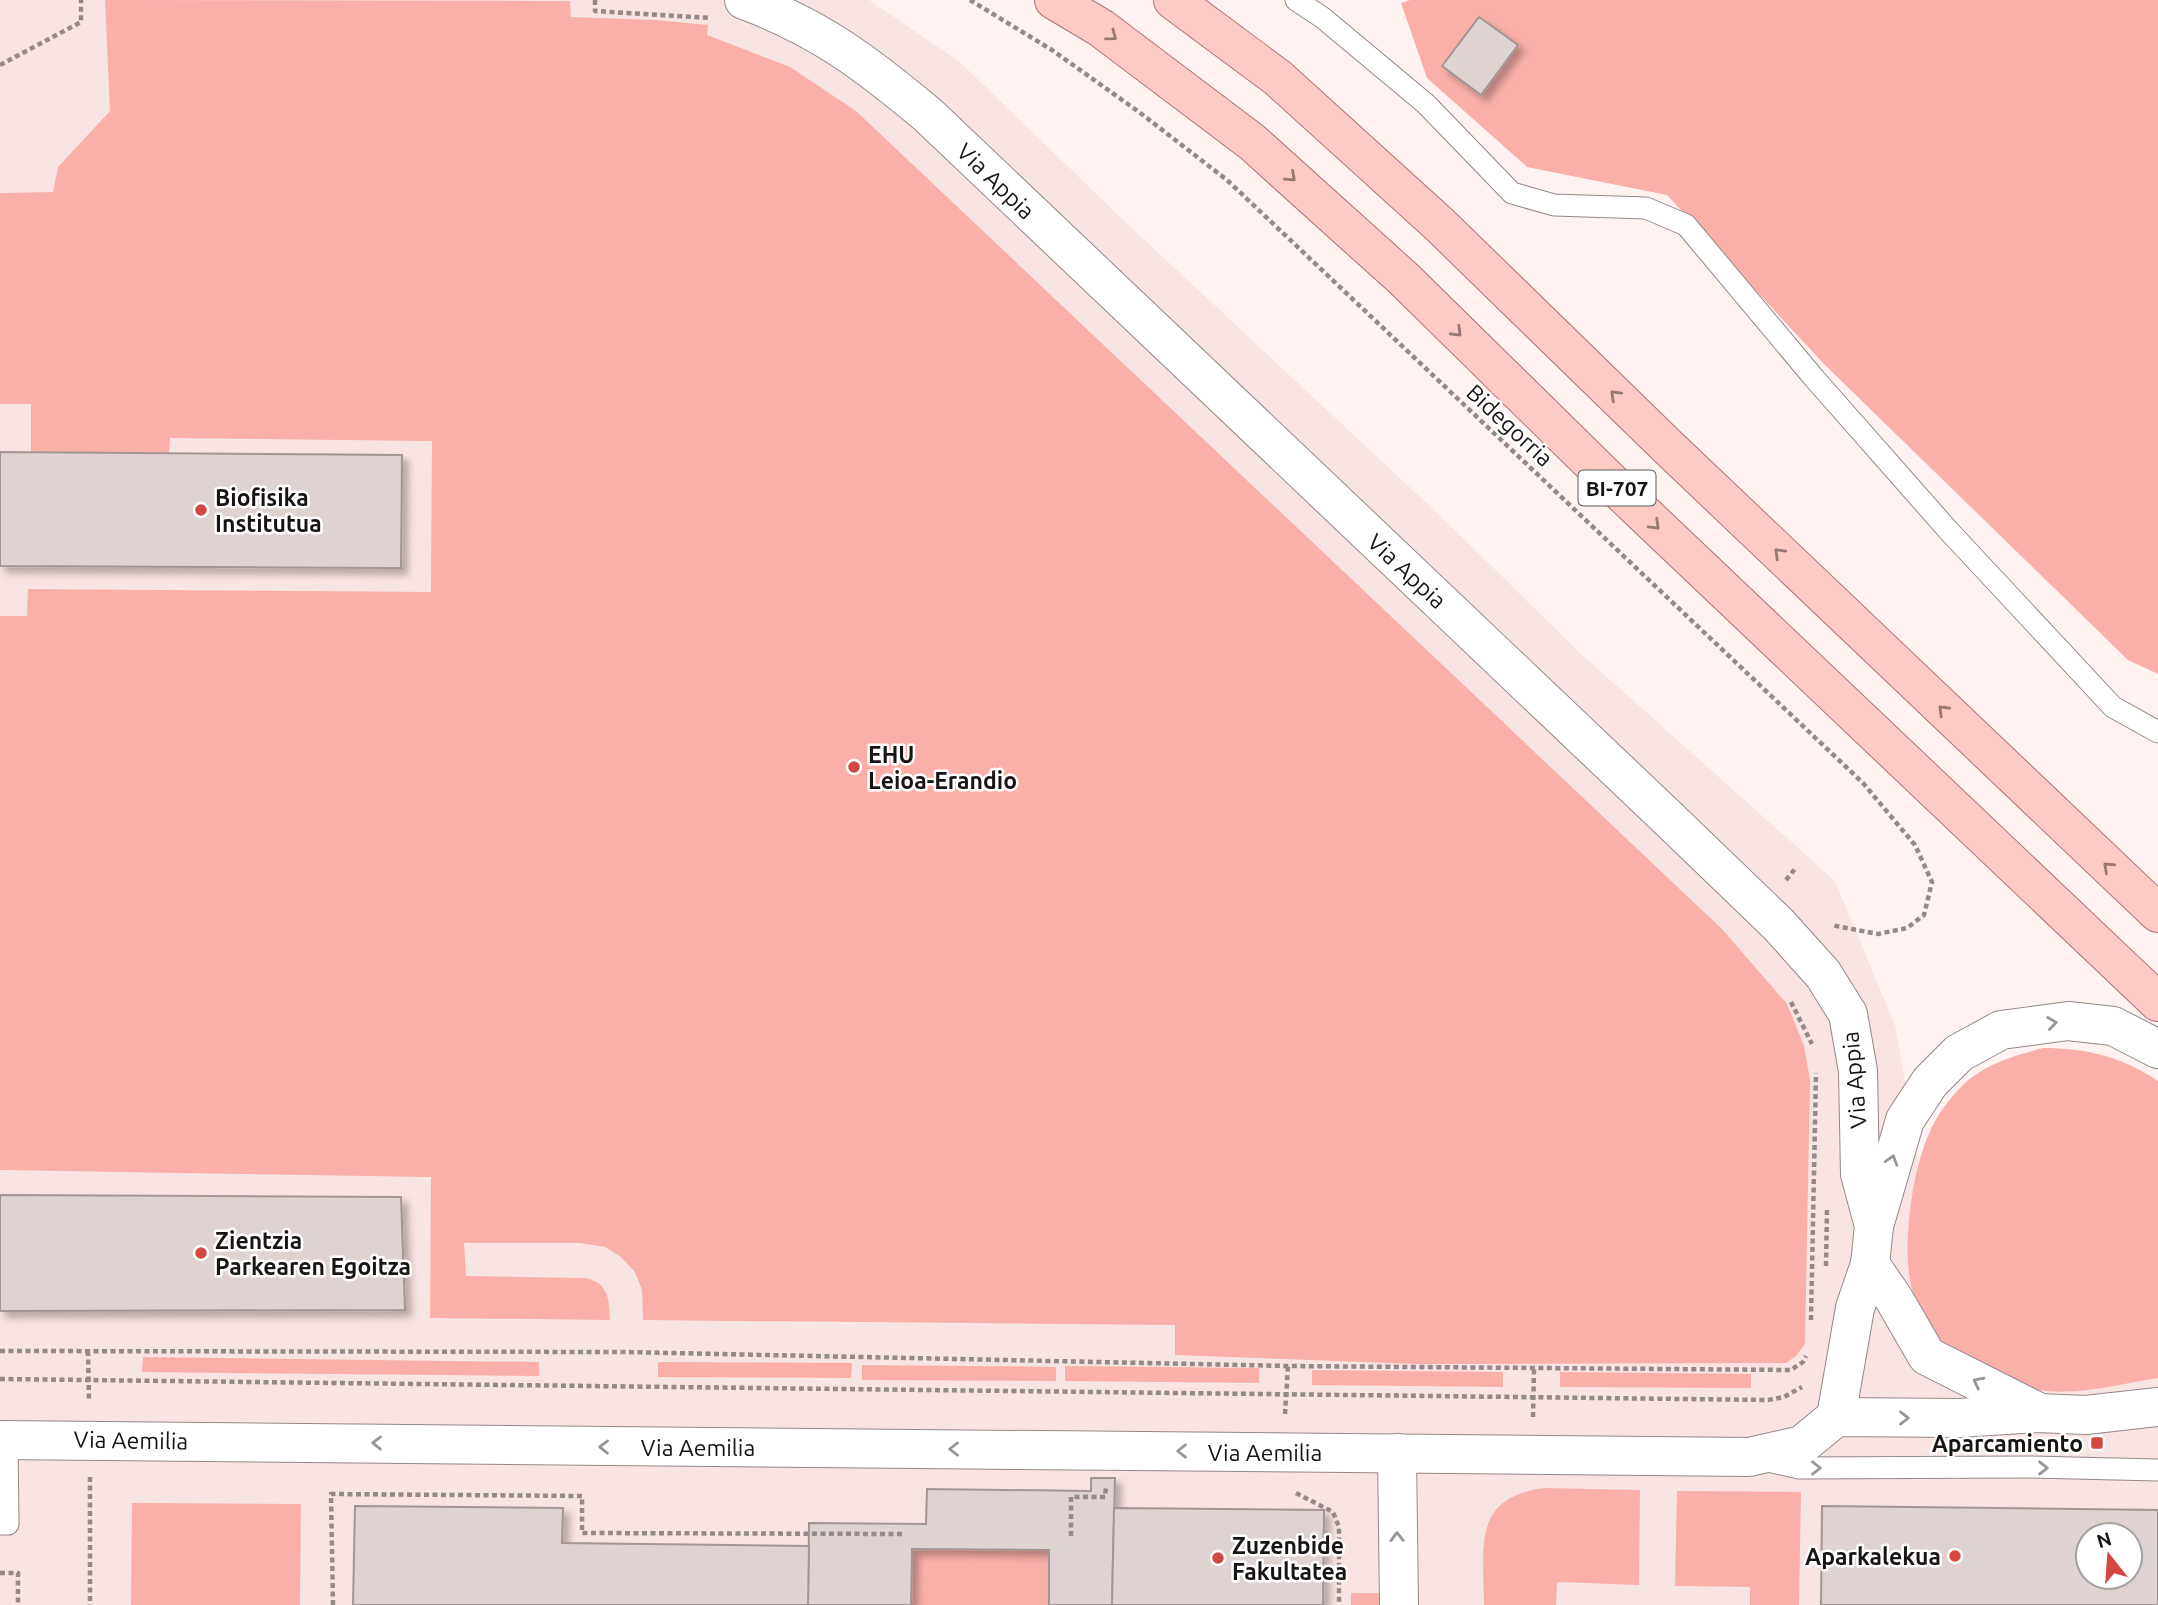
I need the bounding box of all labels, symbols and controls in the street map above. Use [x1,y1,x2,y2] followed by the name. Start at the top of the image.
[1104,28,1117,40] one-way arrow
[952,138,1040,224] street label: Via Appia
[1282,169,1295,181] one-way arrow
[1449,323,1462,336] one-way arrow
[1462,379,1558,471] street label: Bidegorria
[1610,390,1623,403] one-way arrow
[1578,470,1656,505] road number: BI-707
[215,485,322,536] place label: Biofisika Institutua
[193,502,209,518] marker: Biofisika Institutua
[1647,516,1660,529] one-way arrow
[1363,529,1451,613] street label: Via Appia
[1774,548,1787,561] one-way arrow
[1938,705,1951,718] one-way arrow
[868,742,1017,793] place label: EHU Leioa-Erandio
[846,759,862,775] marker: EHU Leioa-Erandio
[2103,863,2116,875] one-way arrow
[2046,1016,2058,1031] one-way arrow
[1837,1030,1871,1130] street label: Via Appia
[1884,1154,1899,1166] one-way arrow
[215,1228,411,1279] place label: Zientzia Parkearen Egoitza
[193,1245,209,1261] marker: Zientzia Parkearen Egoitza
[1972,1376,1985,1390] one-way arrow
[1899,1410,1910,1425] one-way arrow
[74,1427,188,1453] street label: Via Aemilia
[1932,1431,2083,1456] place label: Aparcamiento
[371,1435,381,1451] one-way arrow
[641,1435,755,1460] street label: Via Aemilia
[2089,1435,2105,1451] marker: Aparcamiento
[598,1439,609,1454] one-way arrow
[1208,1440,1322,1465] street label: Via Aemilia
[948,1441,959,1457] one-way arrow
[1176,1443,1186,1459] one-way arrow
[1811,1460,1821,1476] one-way arrow
[2038,1460,2049,1475] one-way arrow
[2074,1521,2144,1591] north arrow
[2094,1527,2114,1552] text: N
[1389,1531,1405,1542] one-way arrow
[1232,1533,1347,1584] place label: Zuzenbide Fakultatea
[1805,1544,1941,1569] place label: Aparkalekua
[1947,1548,1963,1564] marker: Aparkalekua
[1210,1550,1226,1566] marker: Zuzenbide Fakultatea

